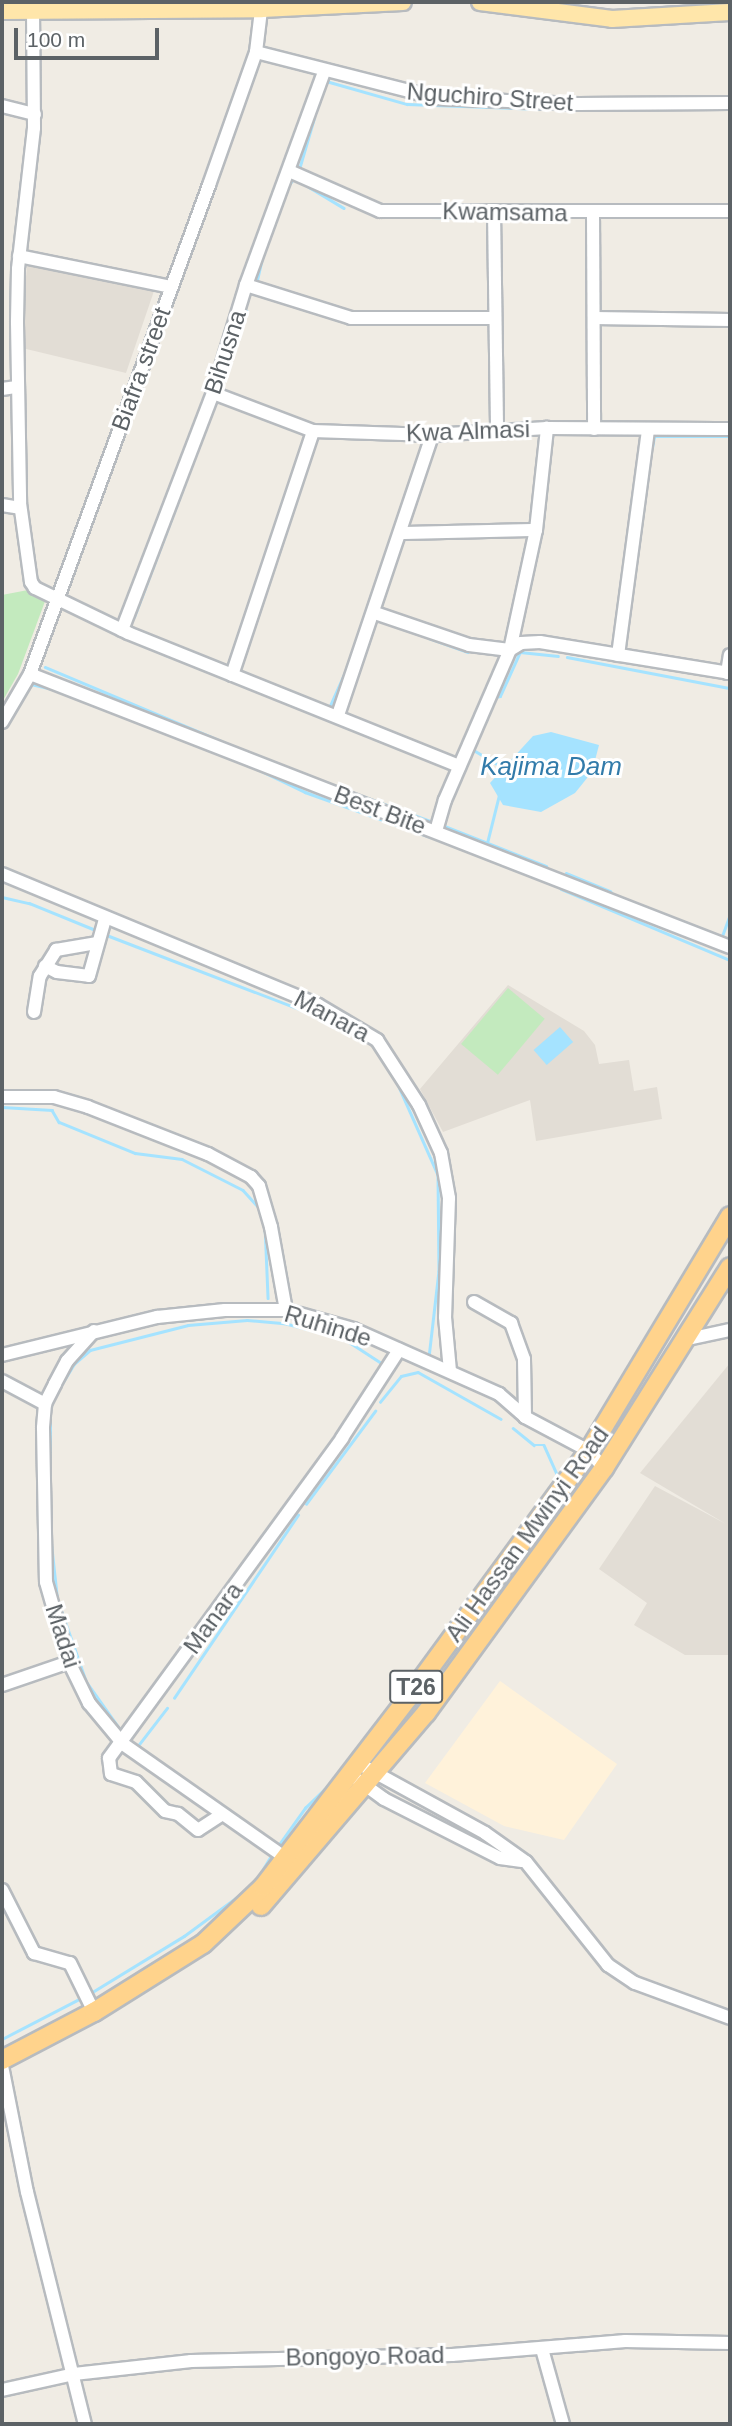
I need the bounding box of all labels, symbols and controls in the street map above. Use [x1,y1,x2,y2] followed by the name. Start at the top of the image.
[18,14,163,58] scale bar
[27,28,85,51] text: 100 m
[406,77,574,117] street label: Nguchiro Street
[442,197,568,227] street label: Kwamsama
[105,303,177,435] street label: Biafra street
[198,306,252,398] street label: Bihusna
[405,414,531,448] street label: Kwa Almasi
[480,751,622,783] water label: Kajima Dam
[330,779,430,841] street label: Best Bite
[289,984,375,1048] street label: Manara
[281,1299,375,1353] street label: Ruhinde
[439,1421,615,1647] street label: Ali Hassan Mwinyi Road
[177,1577,249,1659] street label: Manara
[39,1600,87,1672] street label: Madai
[388,1668,444,1706] road number: T26
[285,2340,445,2372] street label: Bongoyo Road

